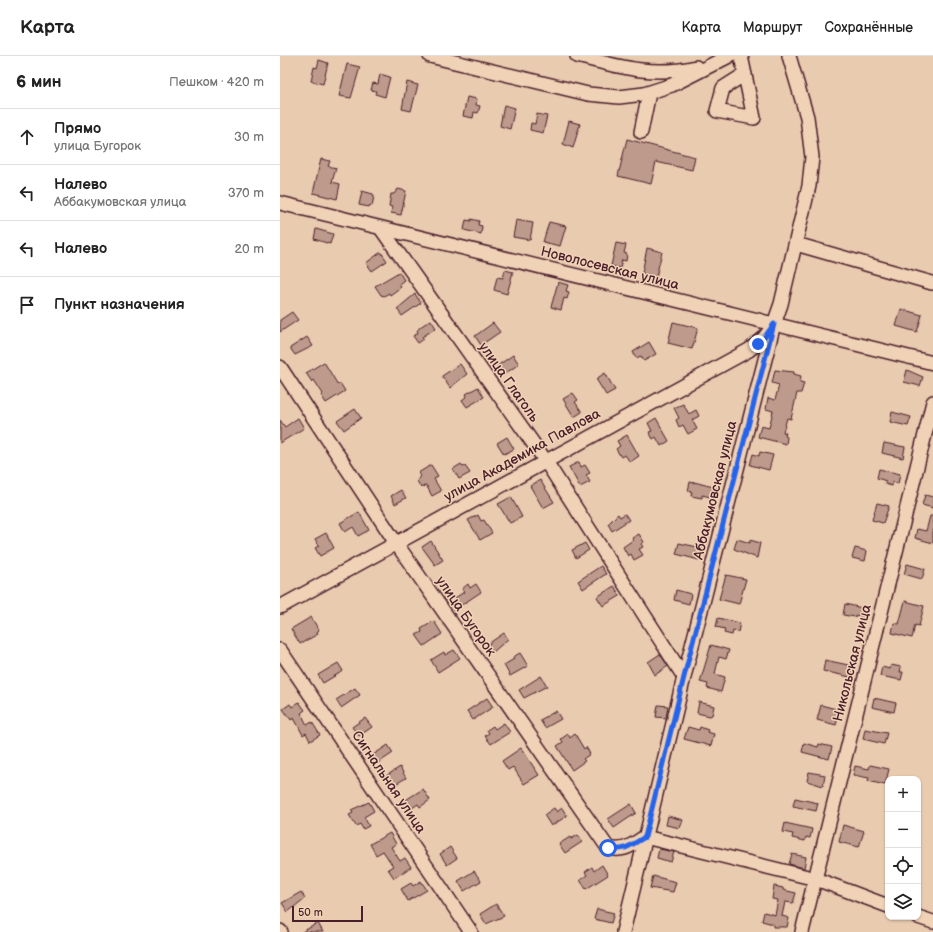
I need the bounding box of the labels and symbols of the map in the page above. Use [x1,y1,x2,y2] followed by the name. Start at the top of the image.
[539,243,682,294] street label: Новолосевская улица
[749,335,767,353] route end
[475,339,543,425] street label: улица Глаголь
[441,405,604,505] street label: улица Академика Павлова
[689,418,741,562] street label: Аббакумовская улица
[432,573,500,660] street label: улица Бугорок
[829,602,875,723] street label: Никольская улица
[348,727,430,837] street label: Сигнальная улица
[599,839,617,857] route start
[292,904,363,923] scale bar

